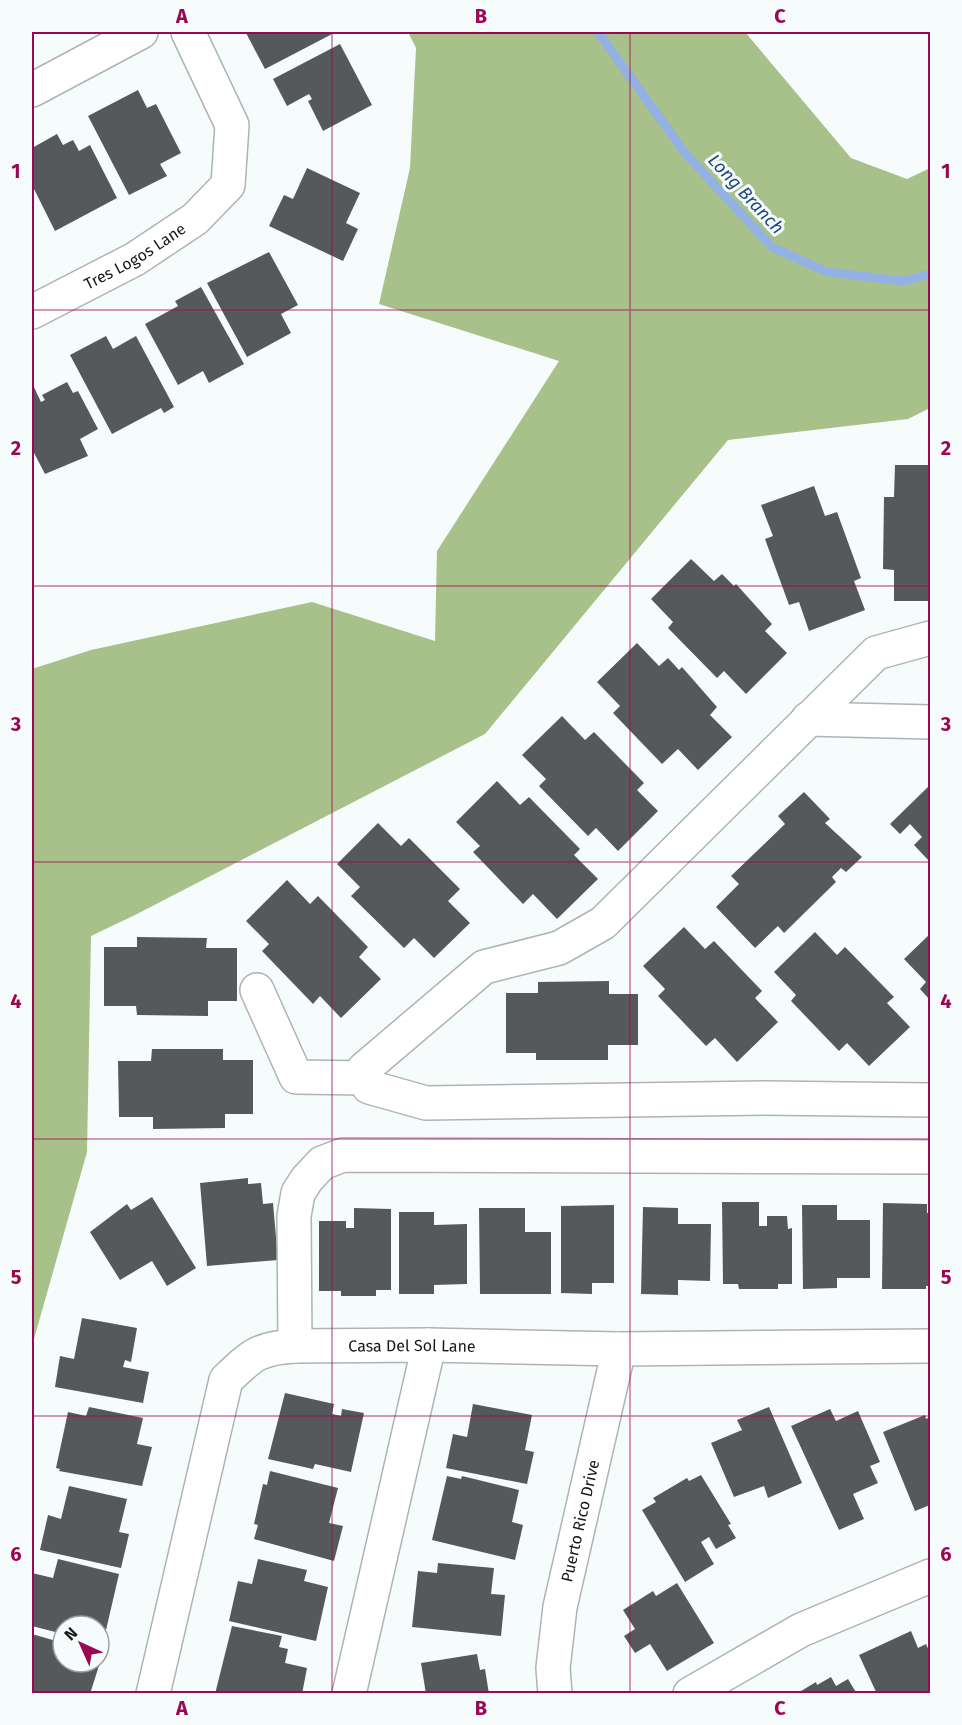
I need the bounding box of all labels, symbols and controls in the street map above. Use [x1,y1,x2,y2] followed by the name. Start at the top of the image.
[175,4,189,28] text: A
[475,4,487,28] text: B
[774,4,786,28] text: C
[703,150,789,238] water label: Long Branch
[11,159,21,183] text: 1
[941,159,951,183] text: 1
[81,219,189,294] street label: Tres Logos Lane
[11,436,21,460] text: 2
[941,436,951,460] text: 2
[10,712,21,736] text: 3
[940,712,951,736] text: 3
[10,989,22,1013] text: 4
[940,989,952,1013] text: 4
[11,1265,22,1289] text: 5
[941,1265,952,1289] text: 5
[348,1336,476,1356] street label: Casa Del Sol Lane
[557,1458,603,1584] street label: Puerto Rico Drive
[10,1542,22,1566] text: 6
[940,1542,952,1566] text: 6
[51,1614,111,1674] north arrow
[60,1623,81,1644] text: N
[175,1696,189,1720] text: A
[475,1696,487,1720] text: B
[774,1696,786,1720] text: C

